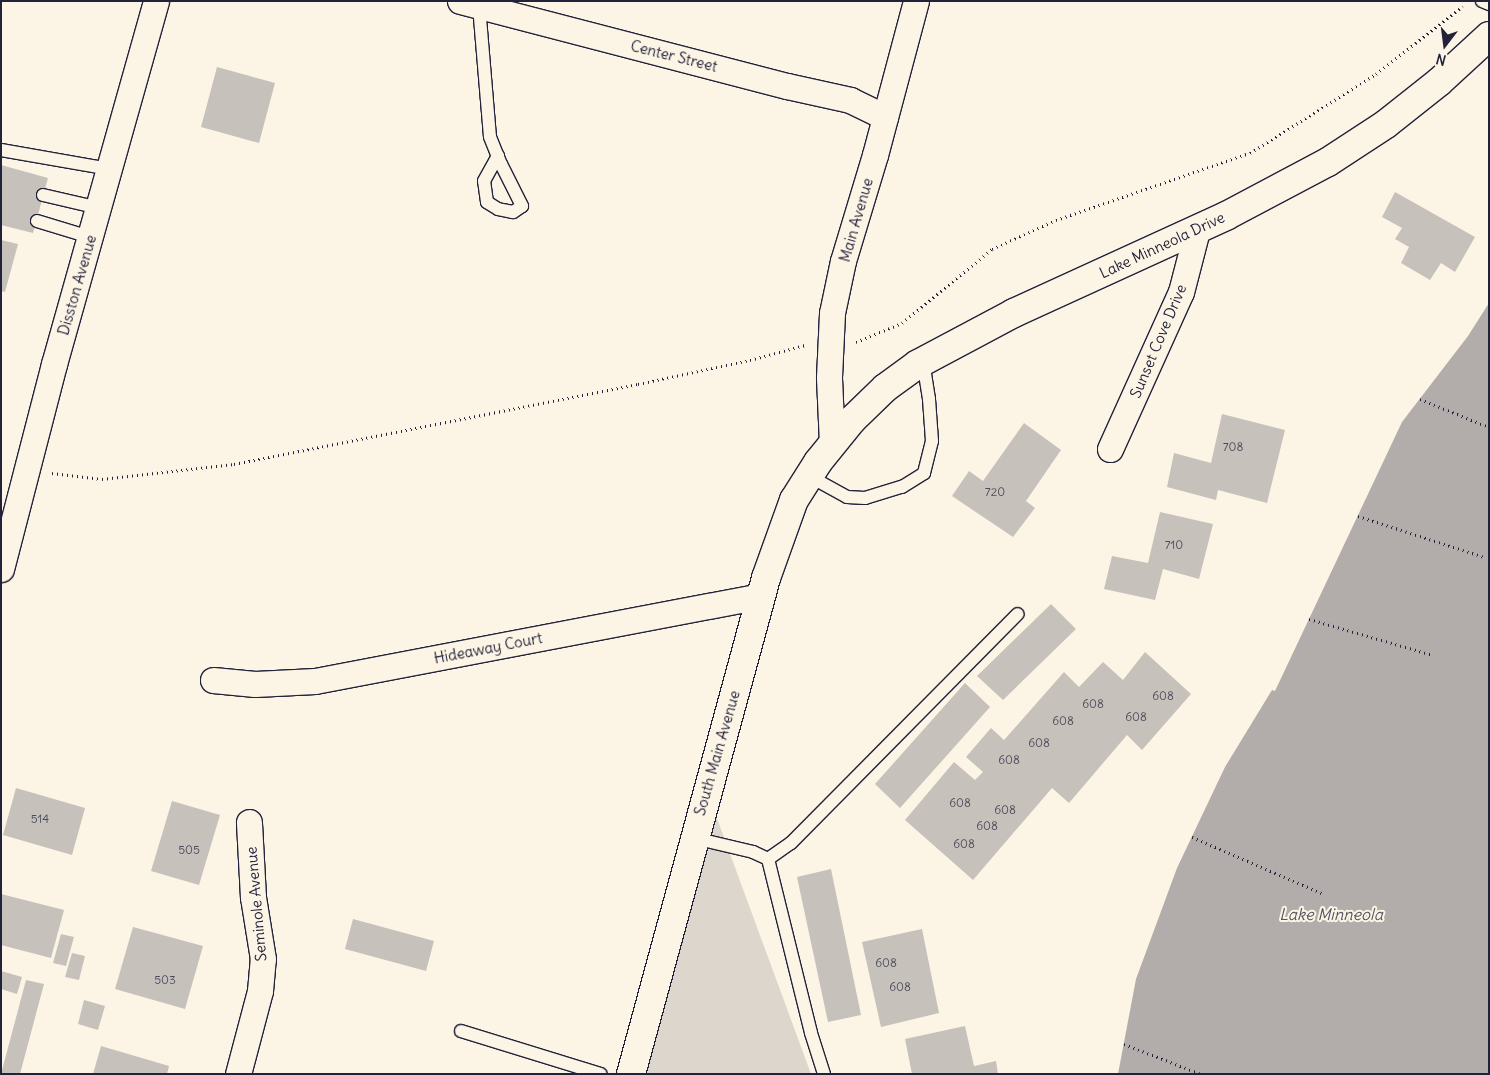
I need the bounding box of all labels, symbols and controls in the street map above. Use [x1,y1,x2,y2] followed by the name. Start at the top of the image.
[1420,20,1470,70] north arrow
[629,37,719,75] street label: Center Street
[1434,50,1448,69] text: N
[835,176,877,264] street label: Main Avenue
[1097,208,1227,282] street label: Lake Minneola Drive
[54,233,100,337] street label: Disston Avenue
[1126,281,1190,401] street label: Sunset Cove Drive
[1223,440,1243,454] house number: 708
[985,485,1005,499] house number: 720
[1165,538,1183,552] house number: 710
[432,629,544,667] street label: Hideaway Court
[691,688,743,818] street label: South Main Avenue
[1152,689,1174,703] house number: 608
[1082,697,1104,711] house number: 608
[1125,710,1147,724] house number: 608
[1052,714,1074,728] house number: 608
[1028,736,1050,750] house number: 608
[998,753,1020,767] house number: 608
[949,796,971,810] house number: 608
[994,803,1016,817] house number: 608
[31,812,49,826] house number: 514
[976,819,998,833] house number: 608
[953,837,975,851] house number: 608
[178,843,200,857] house number: 505
[242,846,270,962] street label: Seminole Avenue
[1279,904,1383,924] water label: Lake Minneola
[875,956,897,970] house number: 608
[154,973,176,987] house number: 503
[889,980,911,994] house number: 608

